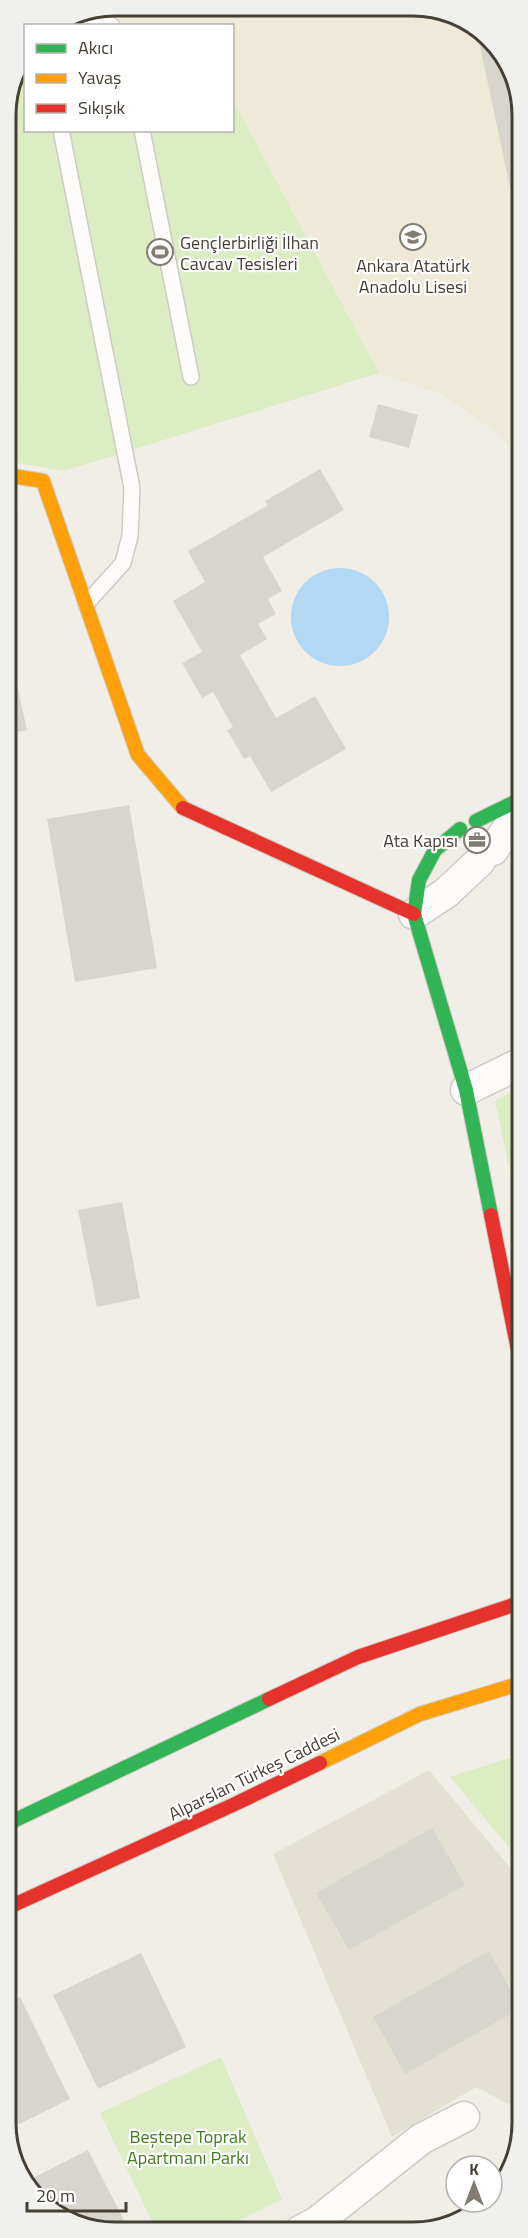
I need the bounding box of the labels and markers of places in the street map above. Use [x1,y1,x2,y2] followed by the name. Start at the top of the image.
[398,222,428,252] school or university icon: Ankara Atatürk Anadolu Lisesi
[180,229,319,277] place label: Gençlerbirliği İlhan Cavcav Tesisleri
[145,237,175,267] sports icon: Gençlerbirliği İlhan Cavcav Tesisleri
[356,252,470,300] place label: Ankara Atatürk Anadolu Lisesi
[462,825,492,855] office icon: Ata Kapısı
[383,827,458,854] place label: Ata Kapısı

